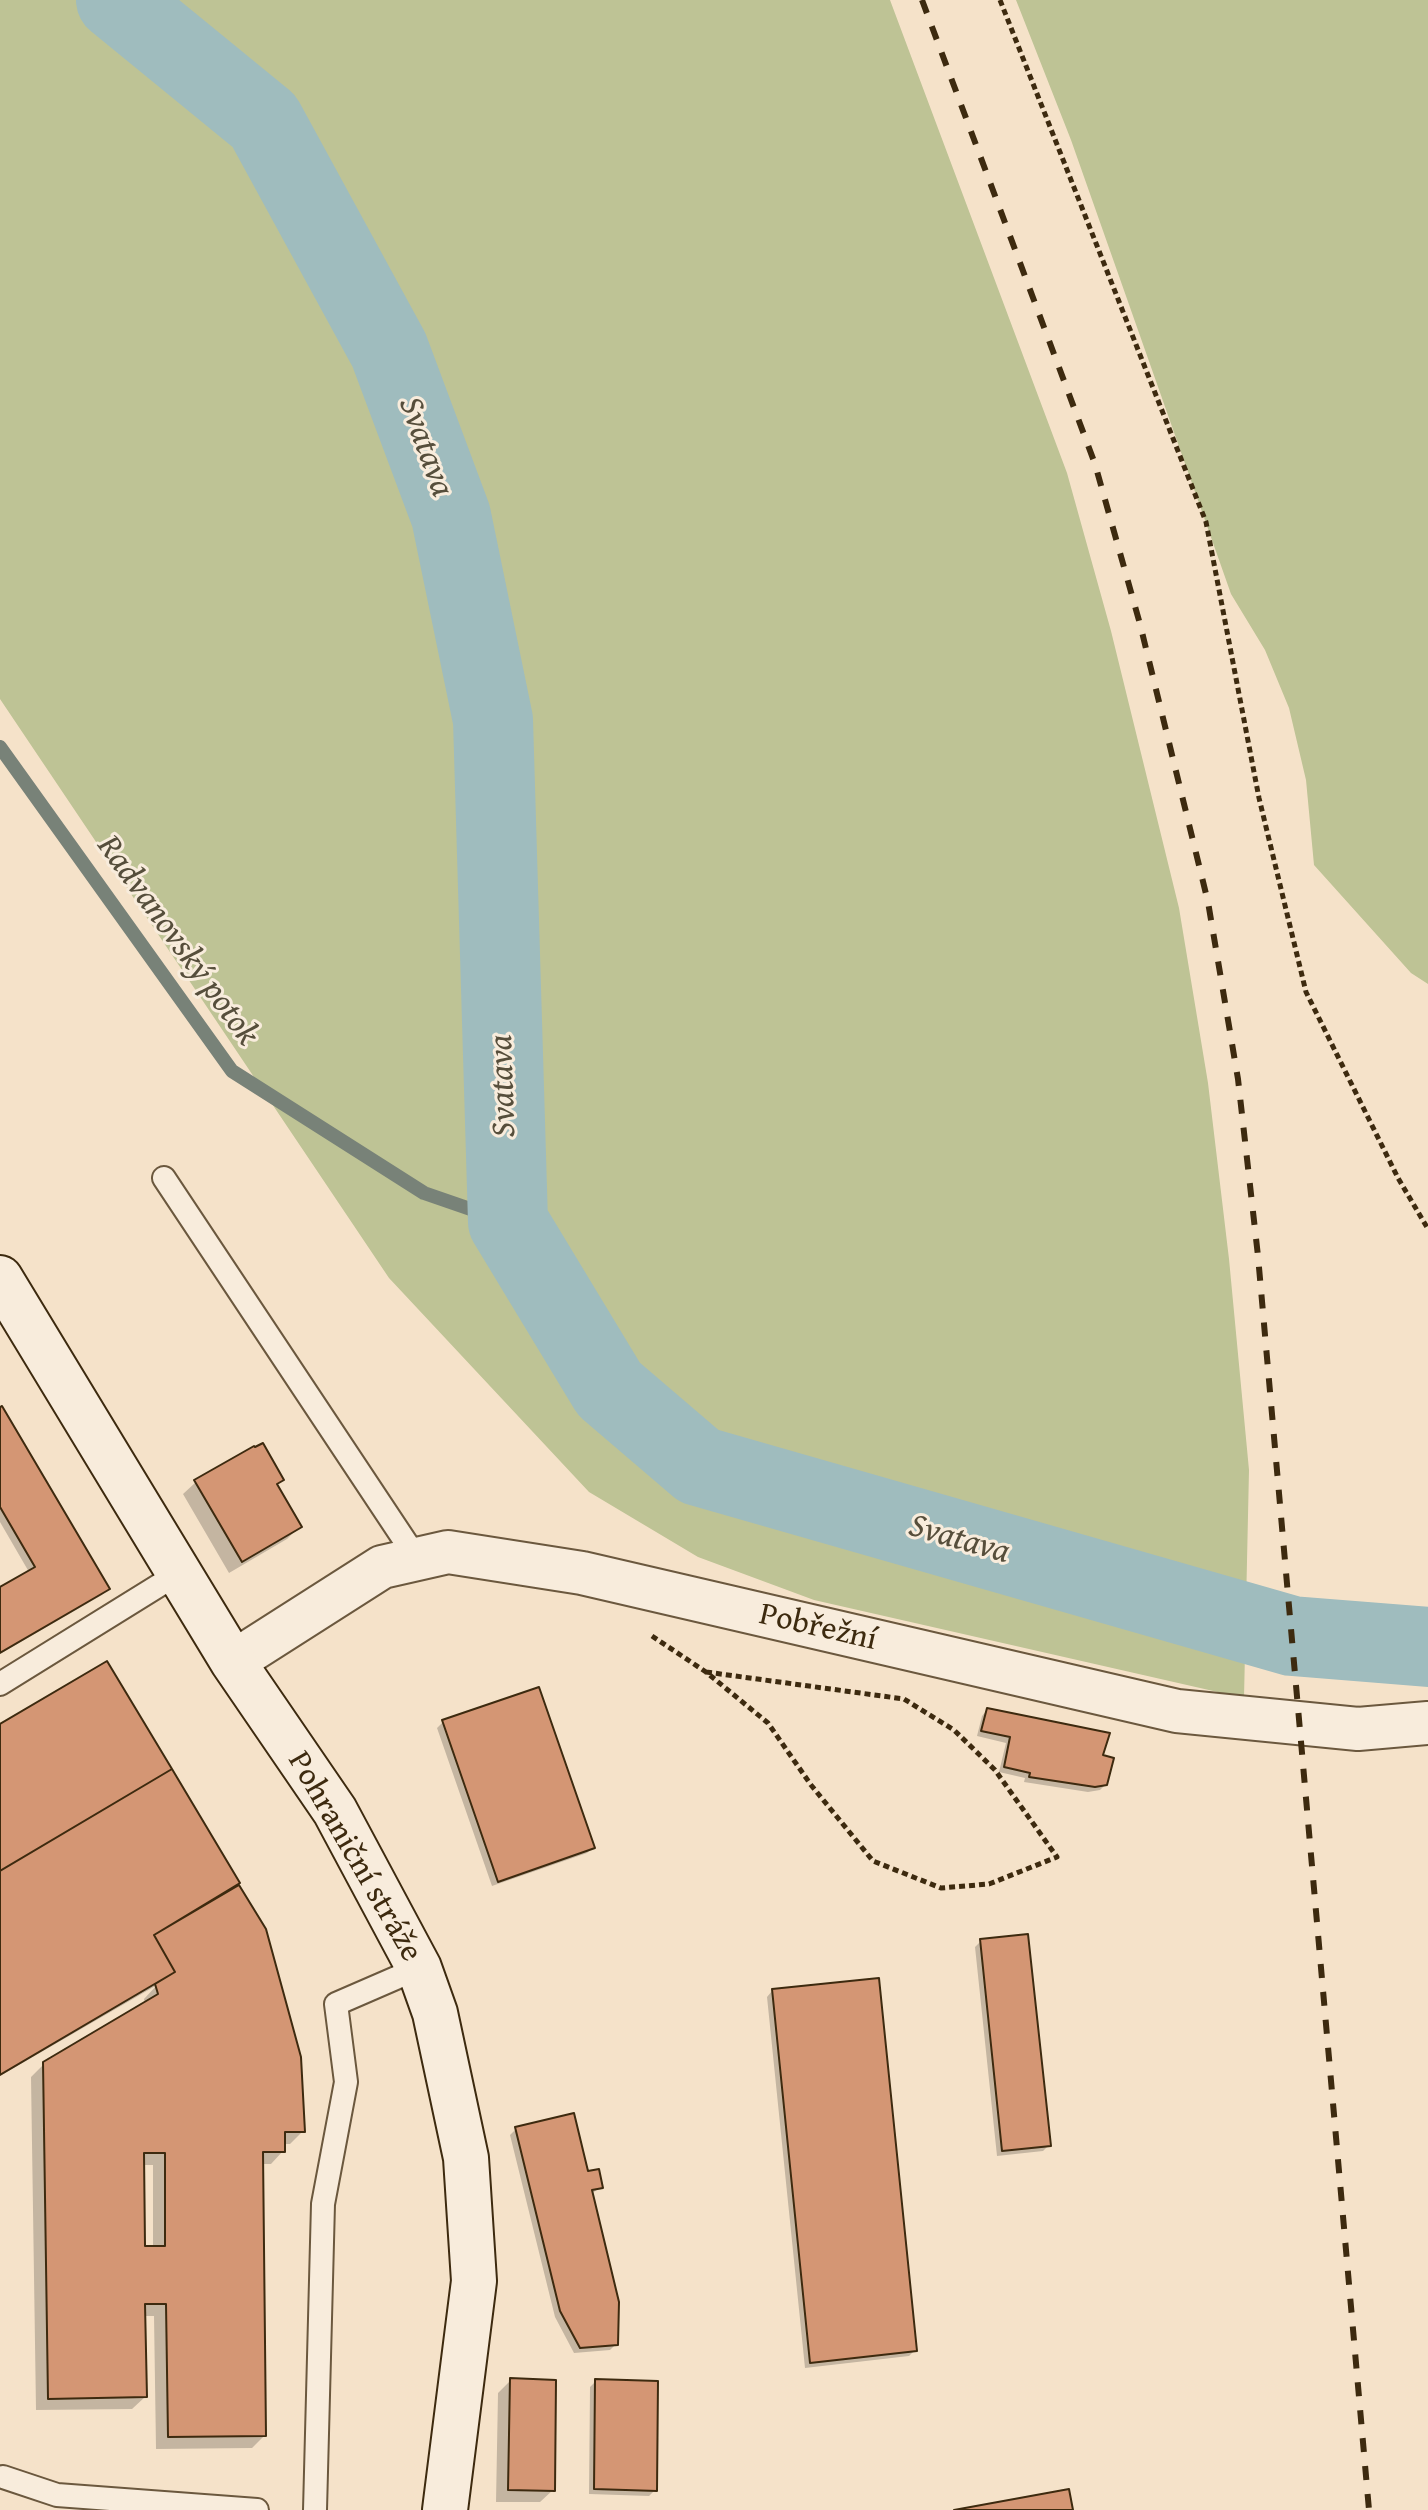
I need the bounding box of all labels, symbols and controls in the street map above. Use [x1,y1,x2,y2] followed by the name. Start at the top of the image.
[388,392,462,502] water label: Svatava
[87,828,267,1054] water label: Radvanovský potok
[482,1034,526,1138] water label: Svatava
[904,1506,1014,1574] water label: Svatava
[756,1596,880,1660] street label: Pobřežní
[278,1745,430,1969] street label: Pohraniční stráže

